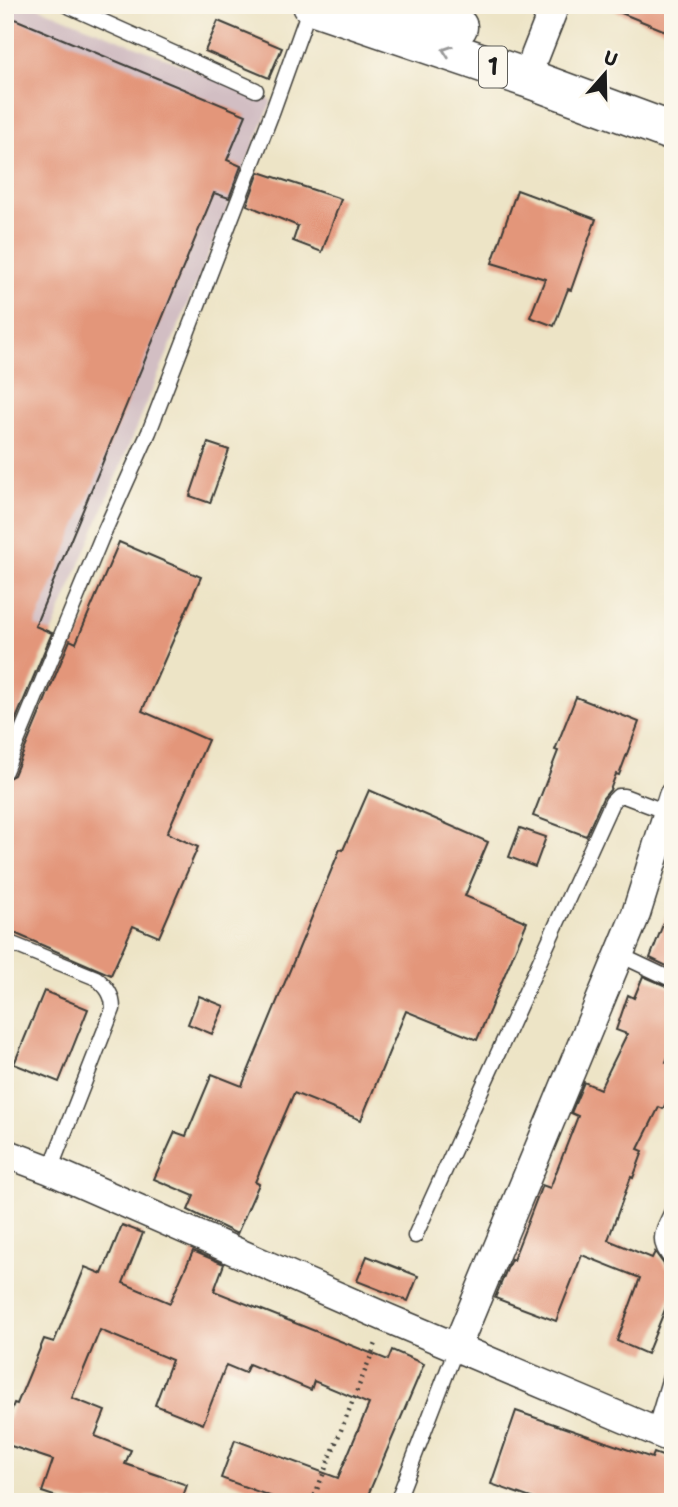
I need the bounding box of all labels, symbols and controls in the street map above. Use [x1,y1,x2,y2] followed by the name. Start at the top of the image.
[570,38,640,108] north arrow
[442,45,454,59] one-way arrow
[600,45,621,72] text: U
[479,46,507,88] road number: 1

